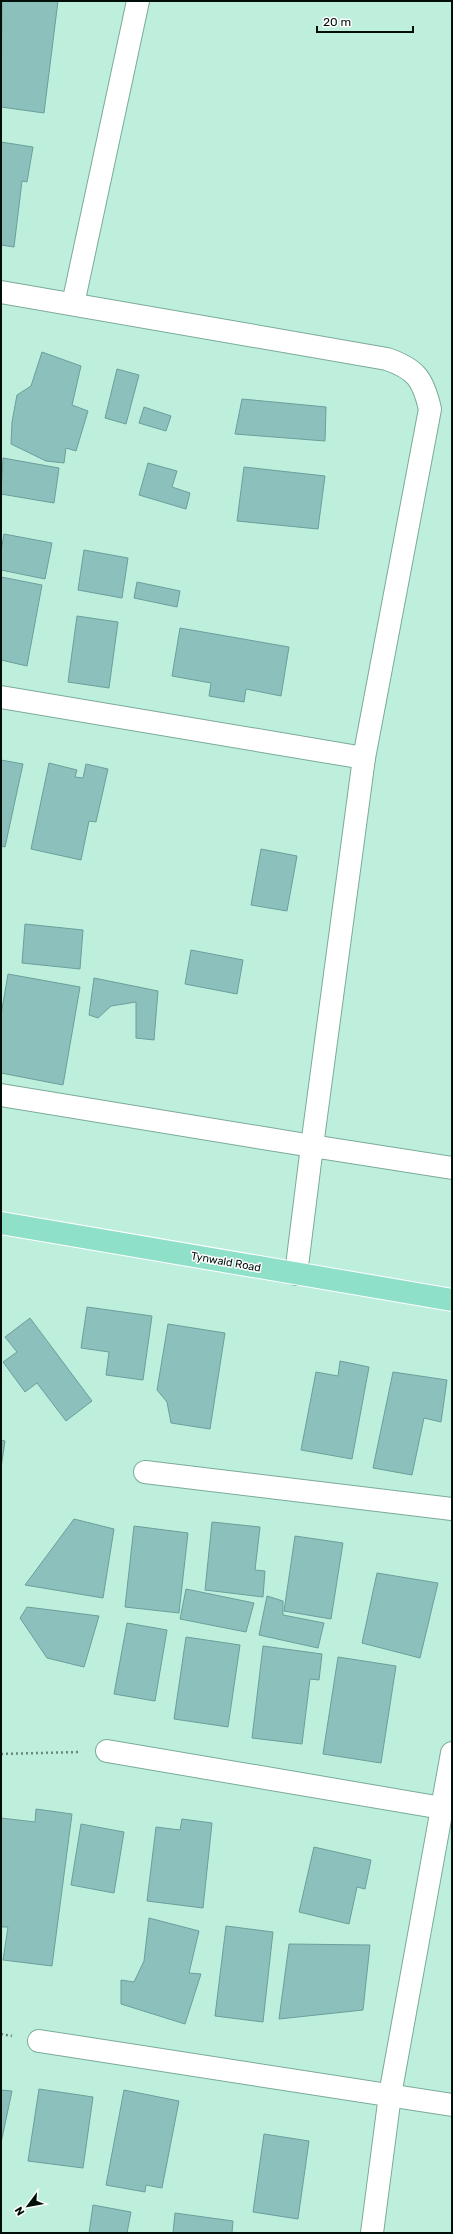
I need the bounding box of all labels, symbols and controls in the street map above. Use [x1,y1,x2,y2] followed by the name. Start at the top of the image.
[317,8,413,34] scale bar
[323,15,351,29] text: 20 m
[190,1249,262,1275] street label: Tynwald Road
[8,2186,48,2226] north arrow
[12,2204,28,2218] text: N

